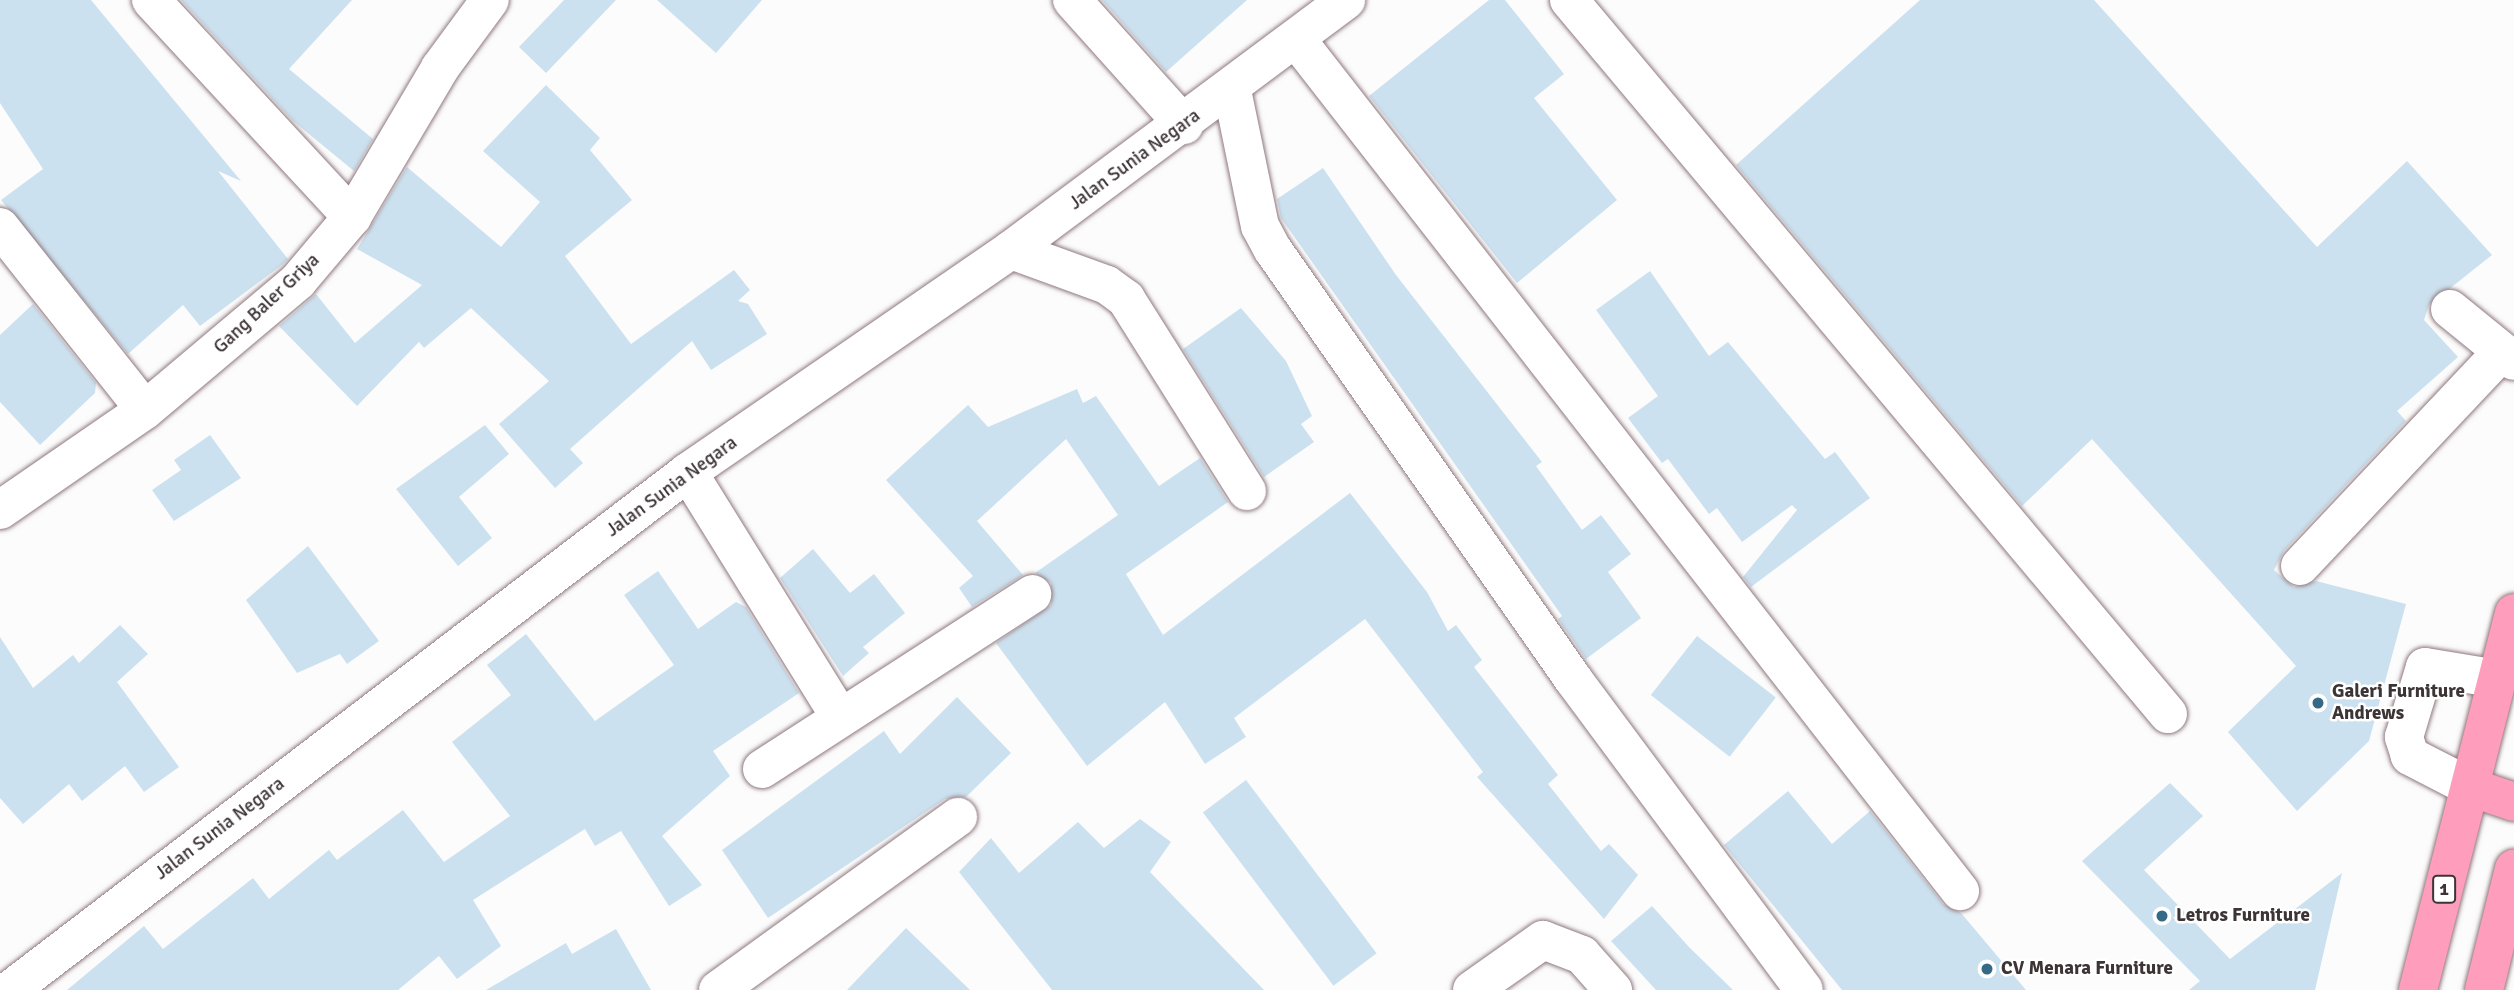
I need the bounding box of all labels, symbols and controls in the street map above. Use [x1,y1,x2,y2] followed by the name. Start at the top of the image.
[1065,105,1205,215] street label: Jalan Sunia Negara
[209,249,325,359] street label: Gang Baler Griya
[602,432,742,542] street label: Jalan Sunia Negara
[2332,681,2465,725] place label: Galeri Furniture Andrews
[2310,695,2326,711] marker: Galeri Furniture Andrews
[151,773,289,885] street label: Jalan Sunia Negara
[2432,874,2456,904] road number: 1
[2176,905,2310,927] place label: Letros Furniture
[2154,908,2170,924] marker: Letros Furniture
[2001,958,2173,980] place label: CV Menara Furniture
[1979,961,1995,977] marker: CV Menara Furniture

